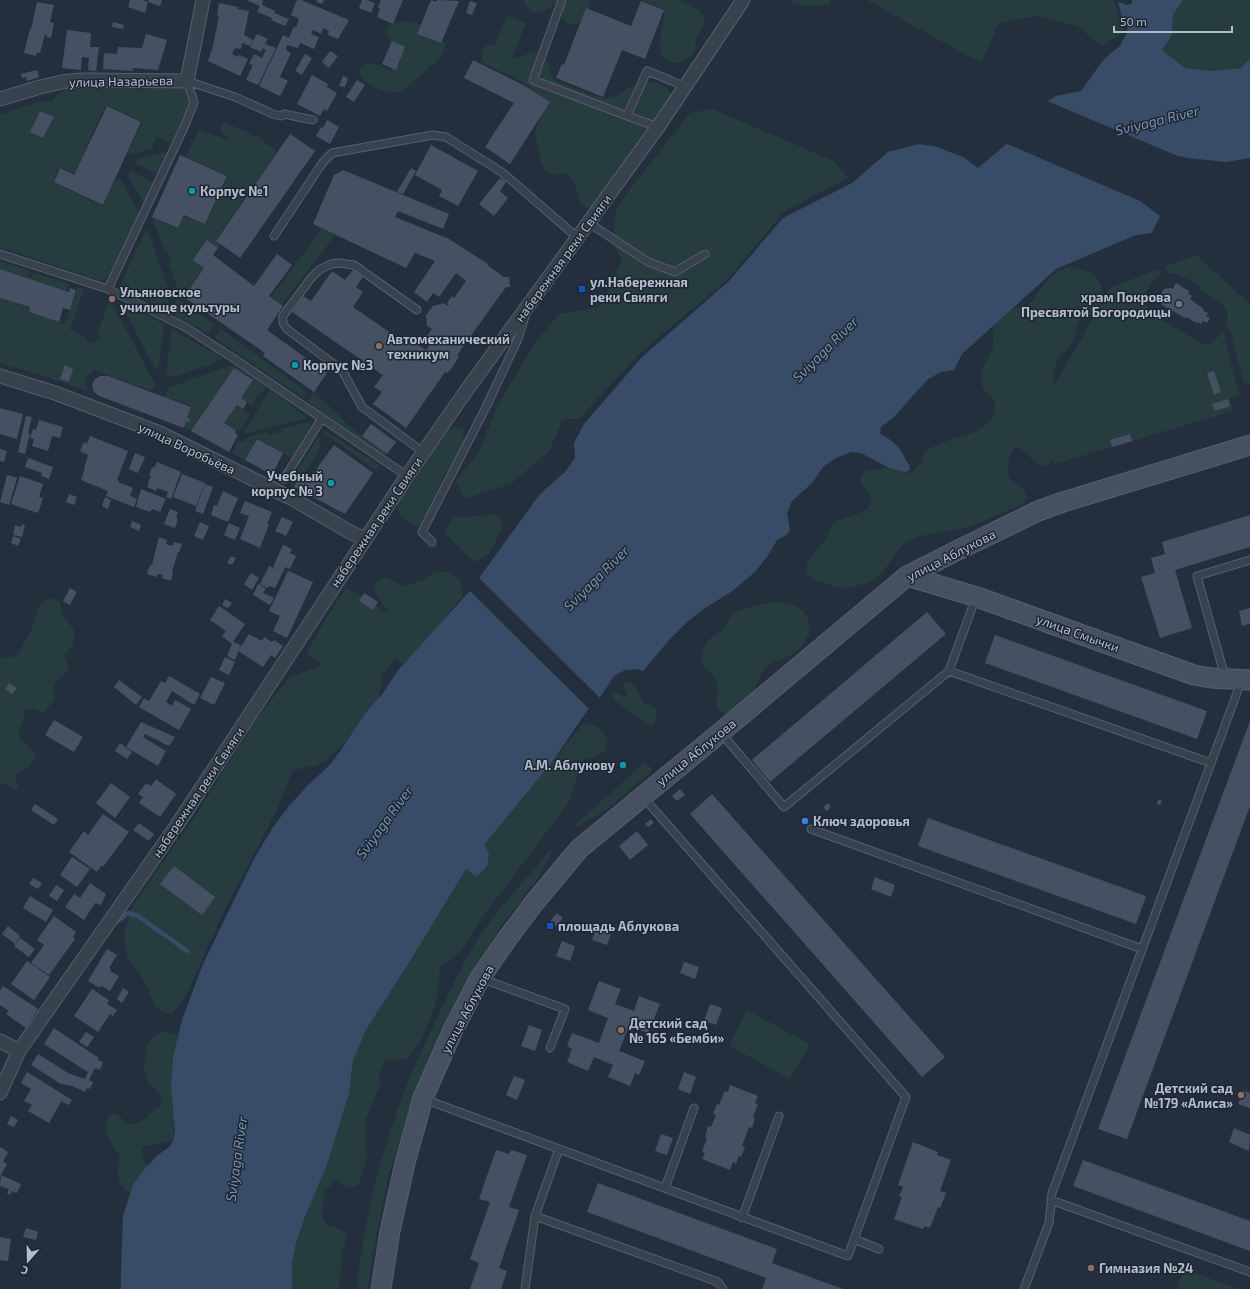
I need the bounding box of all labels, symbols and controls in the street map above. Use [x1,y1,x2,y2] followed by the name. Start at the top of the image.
[1114,8,1232,34] scale bar
[1120,14,1147,28] text: 50 m
[69,72,173,90] street label: улица Назарьева
[1113,101,1201,139] water label: Sviyaga River
[200,183,268,199] place label: Корпус №1
[187,186,197,196] marker: Корпус №1
[511,191,615,325] street label: набережная реки Свияги
[590,274,688,305] place label: ул.Набережная реки Свияги
[120,284,240,315] place label: Ульяновское училище культуры
[577,284,587,294] marker: ул.Набережная реки Свияги
[1021,289,1171,320] place label: храм Покрова Пресвятой Богородицы
[107,294,117,304] marker: Ульяновское училище культуры
[1174,299,1184,309] marker: храм Покрова Пресвятой Богородицы
[789,312,862,385] water label: Sviyaga River
[387,331,510,362] place label: Автомеханический техникум
[374,341,384,351] marker: Автомеханический техникум
[303,357,373,373] place label: Корпус №3
[290,360,300,370] marker: Корпус №3
[136,419,238,477] street label: улица Воробьёва
[326,454,426,590] street label: набережная реки Свияги
[251,468,323,499] place label: Учебный корпус № 3
[326,478,336,488] marker: Учебный корпус № 3
[904,526,998,584] street label: улица Аблукова
[560,541,633,614] water label: Sviyaga River
[1034,611,1122,655] street label: улица Смычки
[653,715,739,789] street label: улица Аблукова
[148,724,248,860] street label: набережная реки Свияги
[524,757,616,773] place label: А.М. Аблукову
[618,760,628,770] marker: А.М. Аблукову
[352,782,416,862] water label: Sviyaga River
[813,813,910,829] place label: Ключ здоровья
[800,816,810,826] marker: Ключ здоровья
[558,918,679,934] place label: площадь Аблукова
[545,921,555,931] marker: площадь Аблукова
[437,962,497,1056] street label: улица Аблукова
[629,1015,725,1046] place label: Детский сад № 165 «Бемби»
[616,1025,626,1035] marker: Детский сад № 165 «Бемби»
[1144,1080,1233,1111] place label: Детский сад №179 «Алиса»
[1236,1090,1246,1100] marker: Детский сад №179 «Алиса»
[222,1115,250,1203] water label: Sviyaga River
[8,1241,48,1281] north arrow
[1099,1260,1193,1276] place label: Гимназия №24
[19,1263,30,1278] text: С
[1086,1263,1096,1273] marker: Гимназия №24

